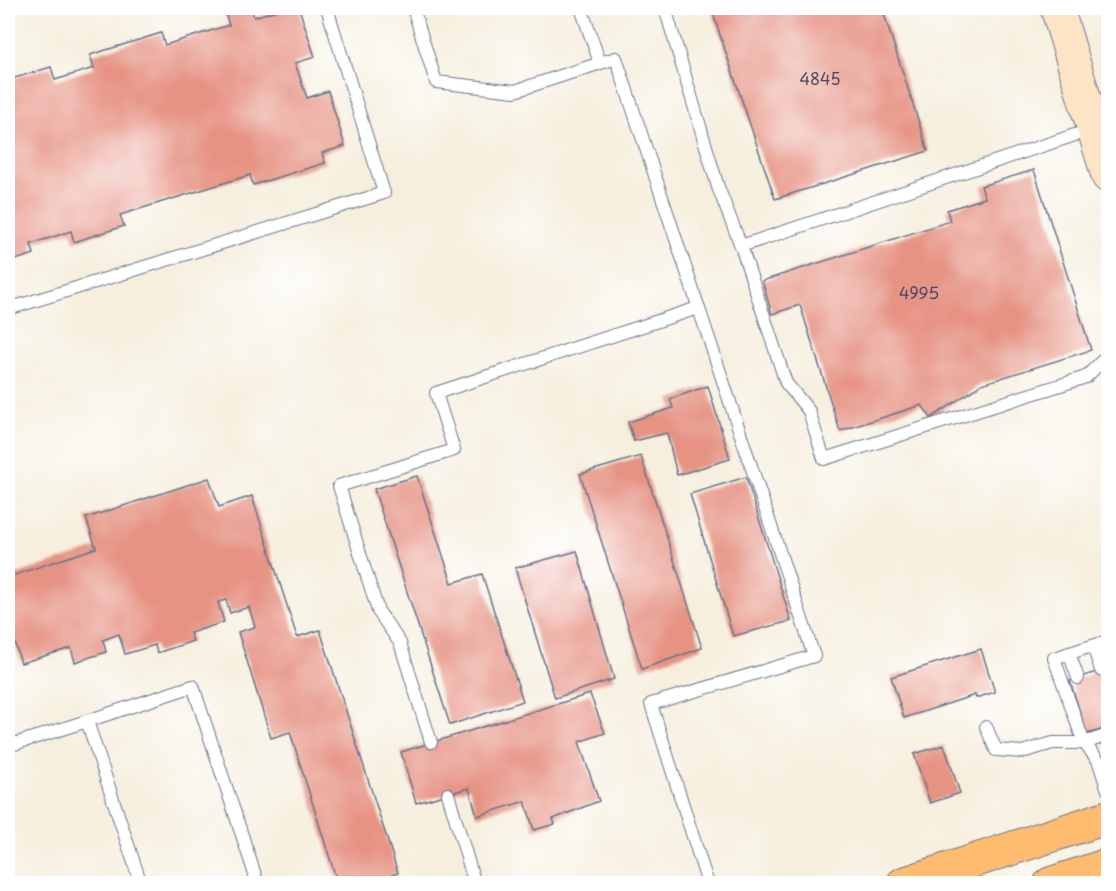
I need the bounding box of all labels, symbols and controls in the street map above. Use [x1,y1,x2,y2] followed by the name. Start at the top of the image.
[800,66,840,90] house number: 4845
[899,280,939,304] house number: 4995

